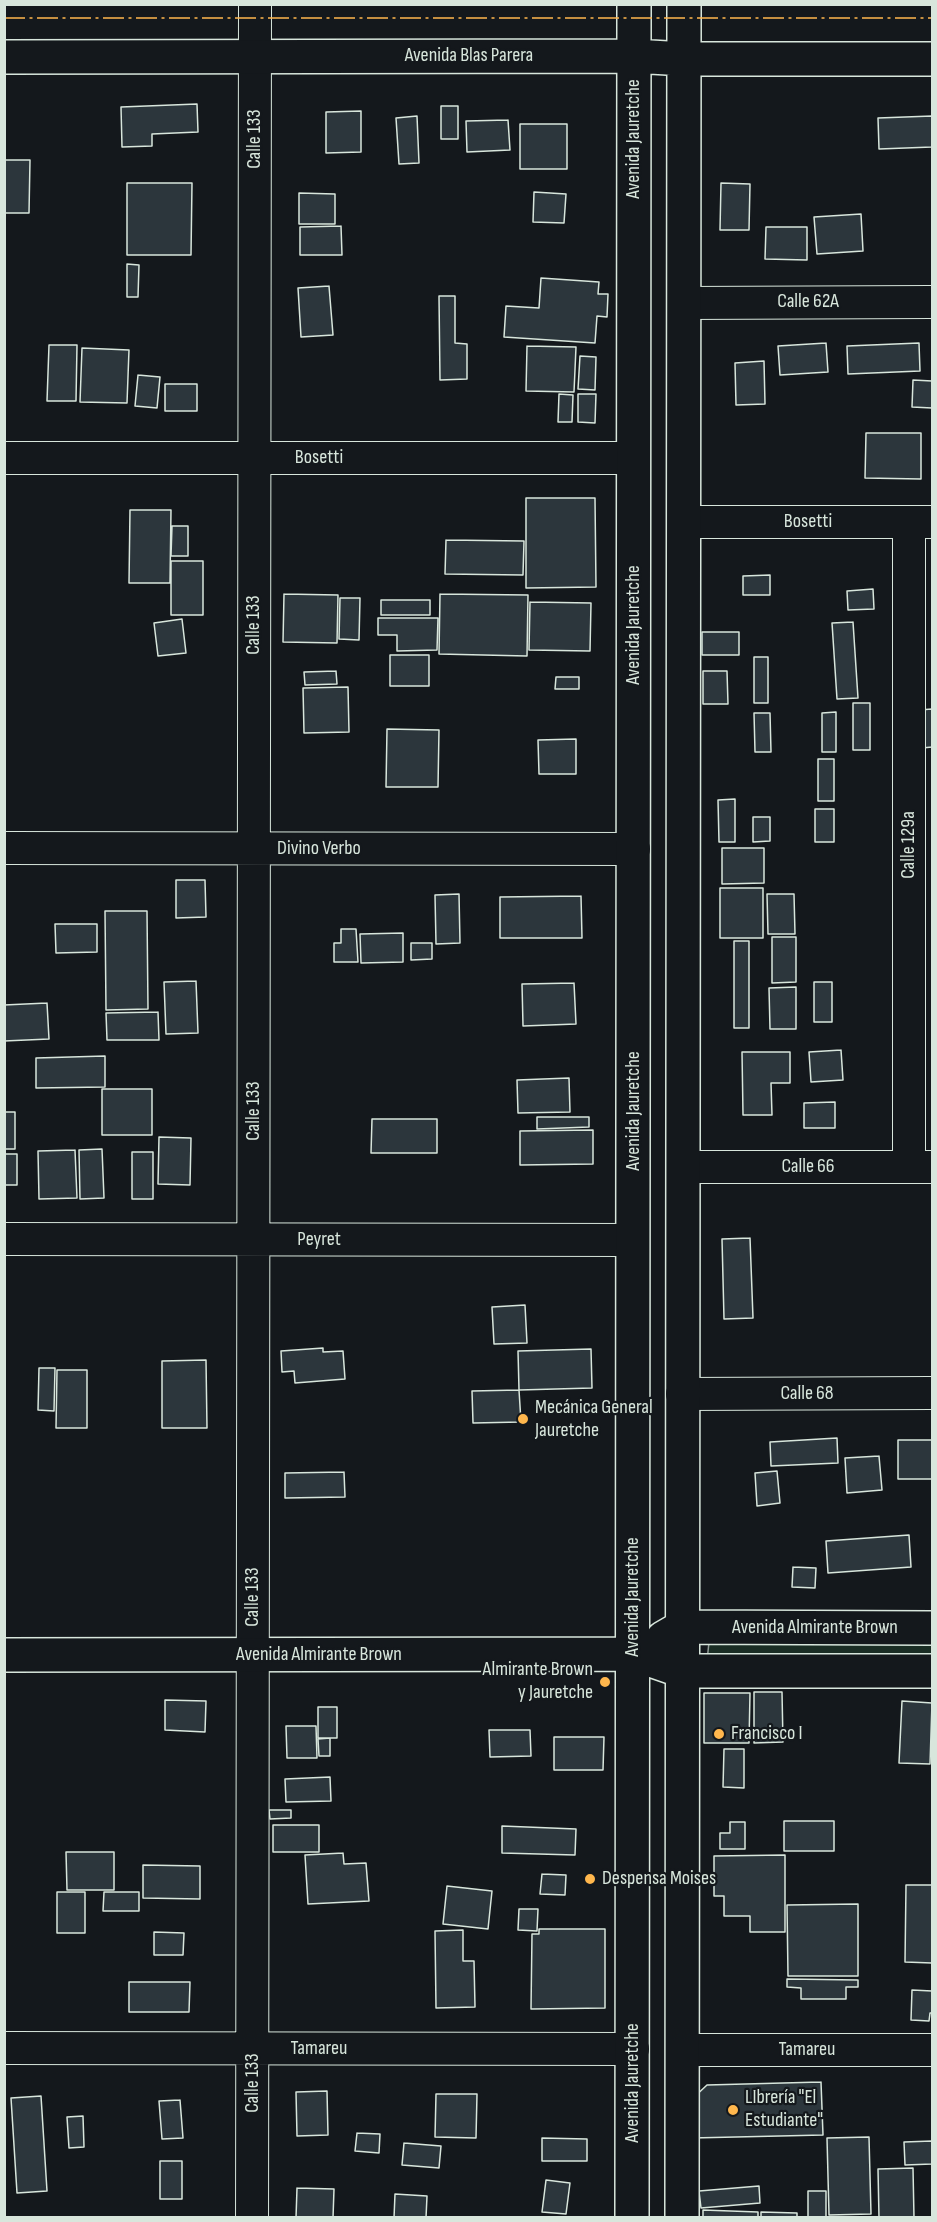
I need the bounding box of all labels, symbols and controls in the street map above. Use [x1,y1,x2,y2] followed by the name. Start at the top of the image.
[405,44,533,68] street label: Avenida Blas Parera
[622,79,646,199] street label: Avenida Jauretche
[243,109,267,169] street label: Calle 133
[777,290,839,314] street label: Calle 62A
[295,446,343,470] street label: Bosetti
[784,510,832,534] street label: Bosetti
[622,565,646,685] street label: Avenida Jauretche
[242,595,266,655] street label: Calle 133
[897,811,921,879] street label: Calle 129a
[277,837,361,861] street label: Divino Verbo
[622,1051,646,1171] street label: Avenida Jauretche
[242,1081,266,1141] street label: Calle 133
[781,1155,835,1179] street label: Calle 66
[297,1228,341,1252] street label: Peyret
[780,1382,834,1406] street label: Calle 68
[535,1396,653,1443] place label: Mecánica General Jauretche
[516,1412,530,1426] marker: Mecánica General Jauretche
[621,1537,645,1657] street label: Avenida Jauretche
[241,1567,265,1627] street label: Calle 133
[732,1616,898,1640] street label: Avenida Almirante Brown
[236,1643,402,1667] street label: Avenida Almirante Brown
[483,1658,593,1705] place label: Almirante Brown y Jauretche
[598,1675,612,1689] marker: Almirante Brown y Jauretche
[731,1722,803,1746] place label: Francisco I
[712,1727,726,1741] marker: Francisco I
[602,1867,716,1891] place label: Despensa Moises
[583,1872,597,1886] marker: Despensa Moises
[621,2023,645,2143] street label: Avenida Jauretche
[291,2037,347,2061] street label: Tamareu
[779,2038,835,2062] street label: Tamareu
[241,2053,265,2113] street label: Calle 133
[745,2086,823,2133] place label: LIbrería "El Estudiante"
[726,2103,740,2117] marker: LIbrería "El Estudiante"

